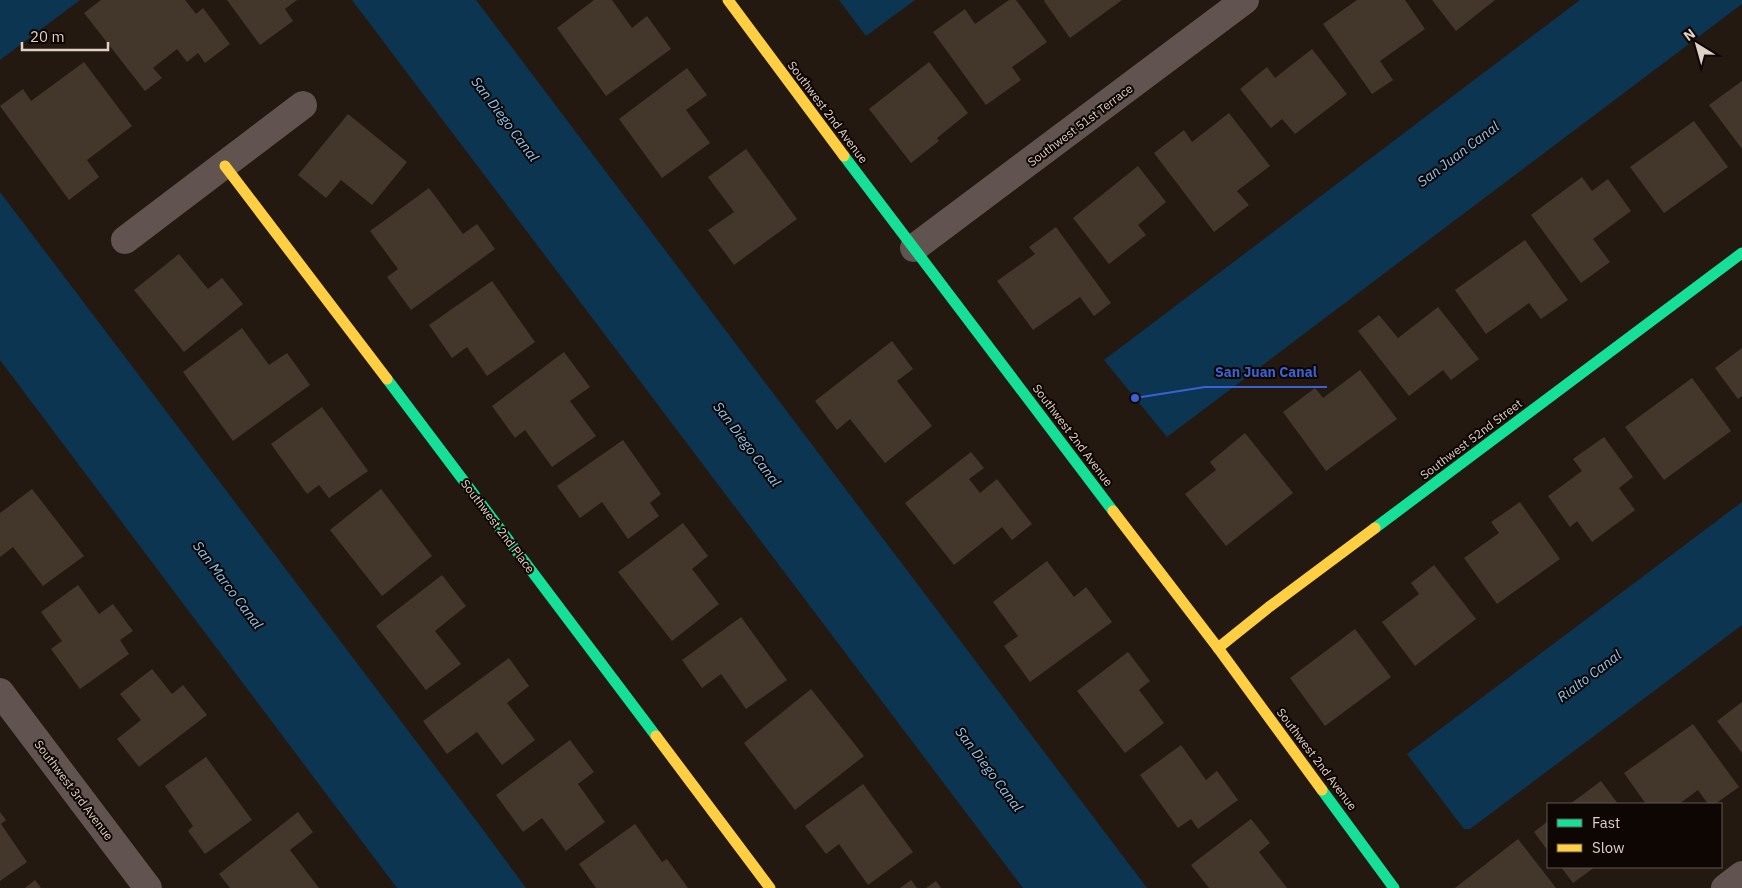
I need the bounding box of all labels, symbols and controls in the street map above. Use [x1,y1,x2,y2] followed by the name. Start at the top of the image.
[22,20,109,52] scale bar
[1672,20,1722,70] north arrow
[1680,24,1699,45] text: N
[30,27,65,46] text: 20 m
[785,58,872,166] street label: Southwest 2nd Avenue
[467,73,543,165] water label: San Diego Canal
[1025,80,1136,169] street label: Southwest 51st Terrace
[1413,117,1503,191] water label: San Juan Canal
[1205,358,1327,387] callout: San Juan Canal
[1215,363,1317,381] text: San Juan Canal
[1030,381,1117,489] street label: Southwest 2nd Avenue
[1417,396,1525,482] street label: Southwest 52nd Street
[709,398,785,490] water label: San Diego Canal
[458,476,538,576] street label: Southwest 2nd Place
[189,537,267,633] water label: San Marco Canal
[1553,646,1625,706] water label: Rialto Canal
[1274,705,1361,813] street label: Southwest 2nd Avenue
[951,723,1027,815] water label: San Diego Canal
[31,737,117,843] street label: Southwest 3rd Avenue
[1547,803,1722,868] legend
[1592,813,1620,832] text: Fast
[1592,838,1625,857] text: Slow

